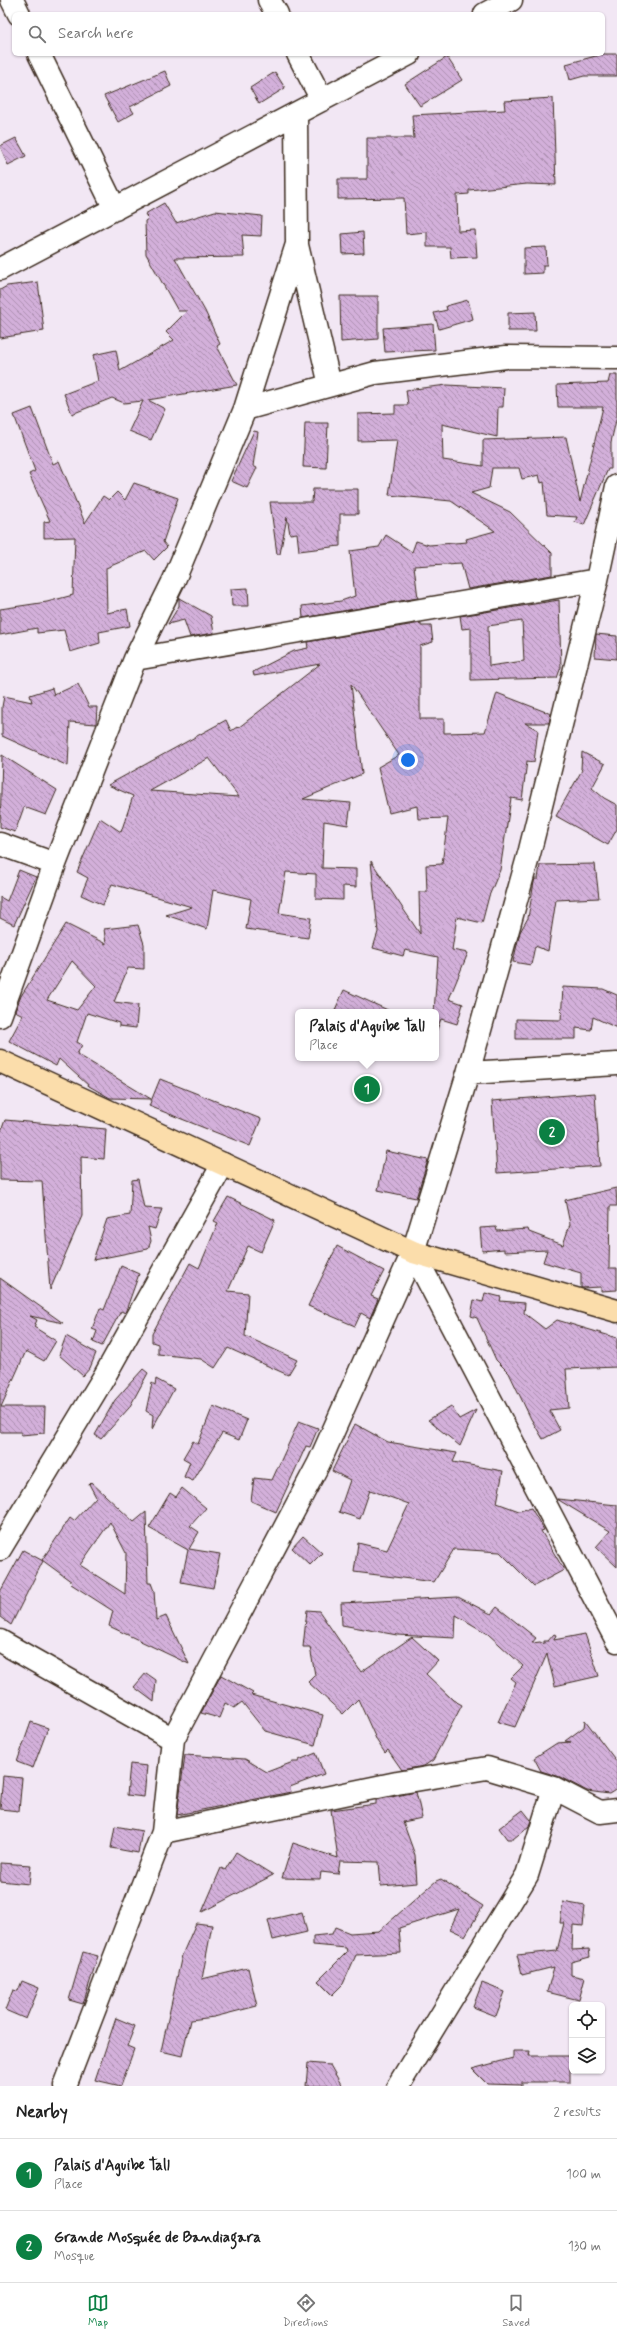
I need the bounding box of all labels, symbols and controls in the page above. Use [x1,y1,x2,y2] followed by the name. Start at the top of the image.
[12,12,605,56] search box
[26,23,48,45] icon: search
[58,24,134,44] text: Search here
[398,750,418,770] your location
[295,1009,439,1061] popup
[309,1017,425,1037] text: Palais d'Aguibe Tall
[309,1037,338,1054] text: Place
[354,1074,380,1104] pin: 1
[539,1117,565,1147] pin: 2
[569,2002,605,2074] map controls
[569,2002,605,2038] button: locate
[569,2038,605,2074] button: layers
[16,2101,68,2123] text: Nearby
[554,2104,601,2121] text: 2 results
[54,2156,170,2176] text: Palais d'Aguibe Tall
[26,2166,32,2183] text: 1
[566,2166,601,2183] text: 100 m
[54,2176,83,2193] text: Place
[54,2228,261,2248] text: Grande Mosquée de Bandiagara
[26,2238,32,2255] text: 2
[568,2238,601,2255] text: 130 m
[54,2248,95,2265] text: Mosque
[87,2292,109,2330] tab: Map
[283,2292,328,2330] tab: Directions
[502,2292,530,2330] tab: Saved

